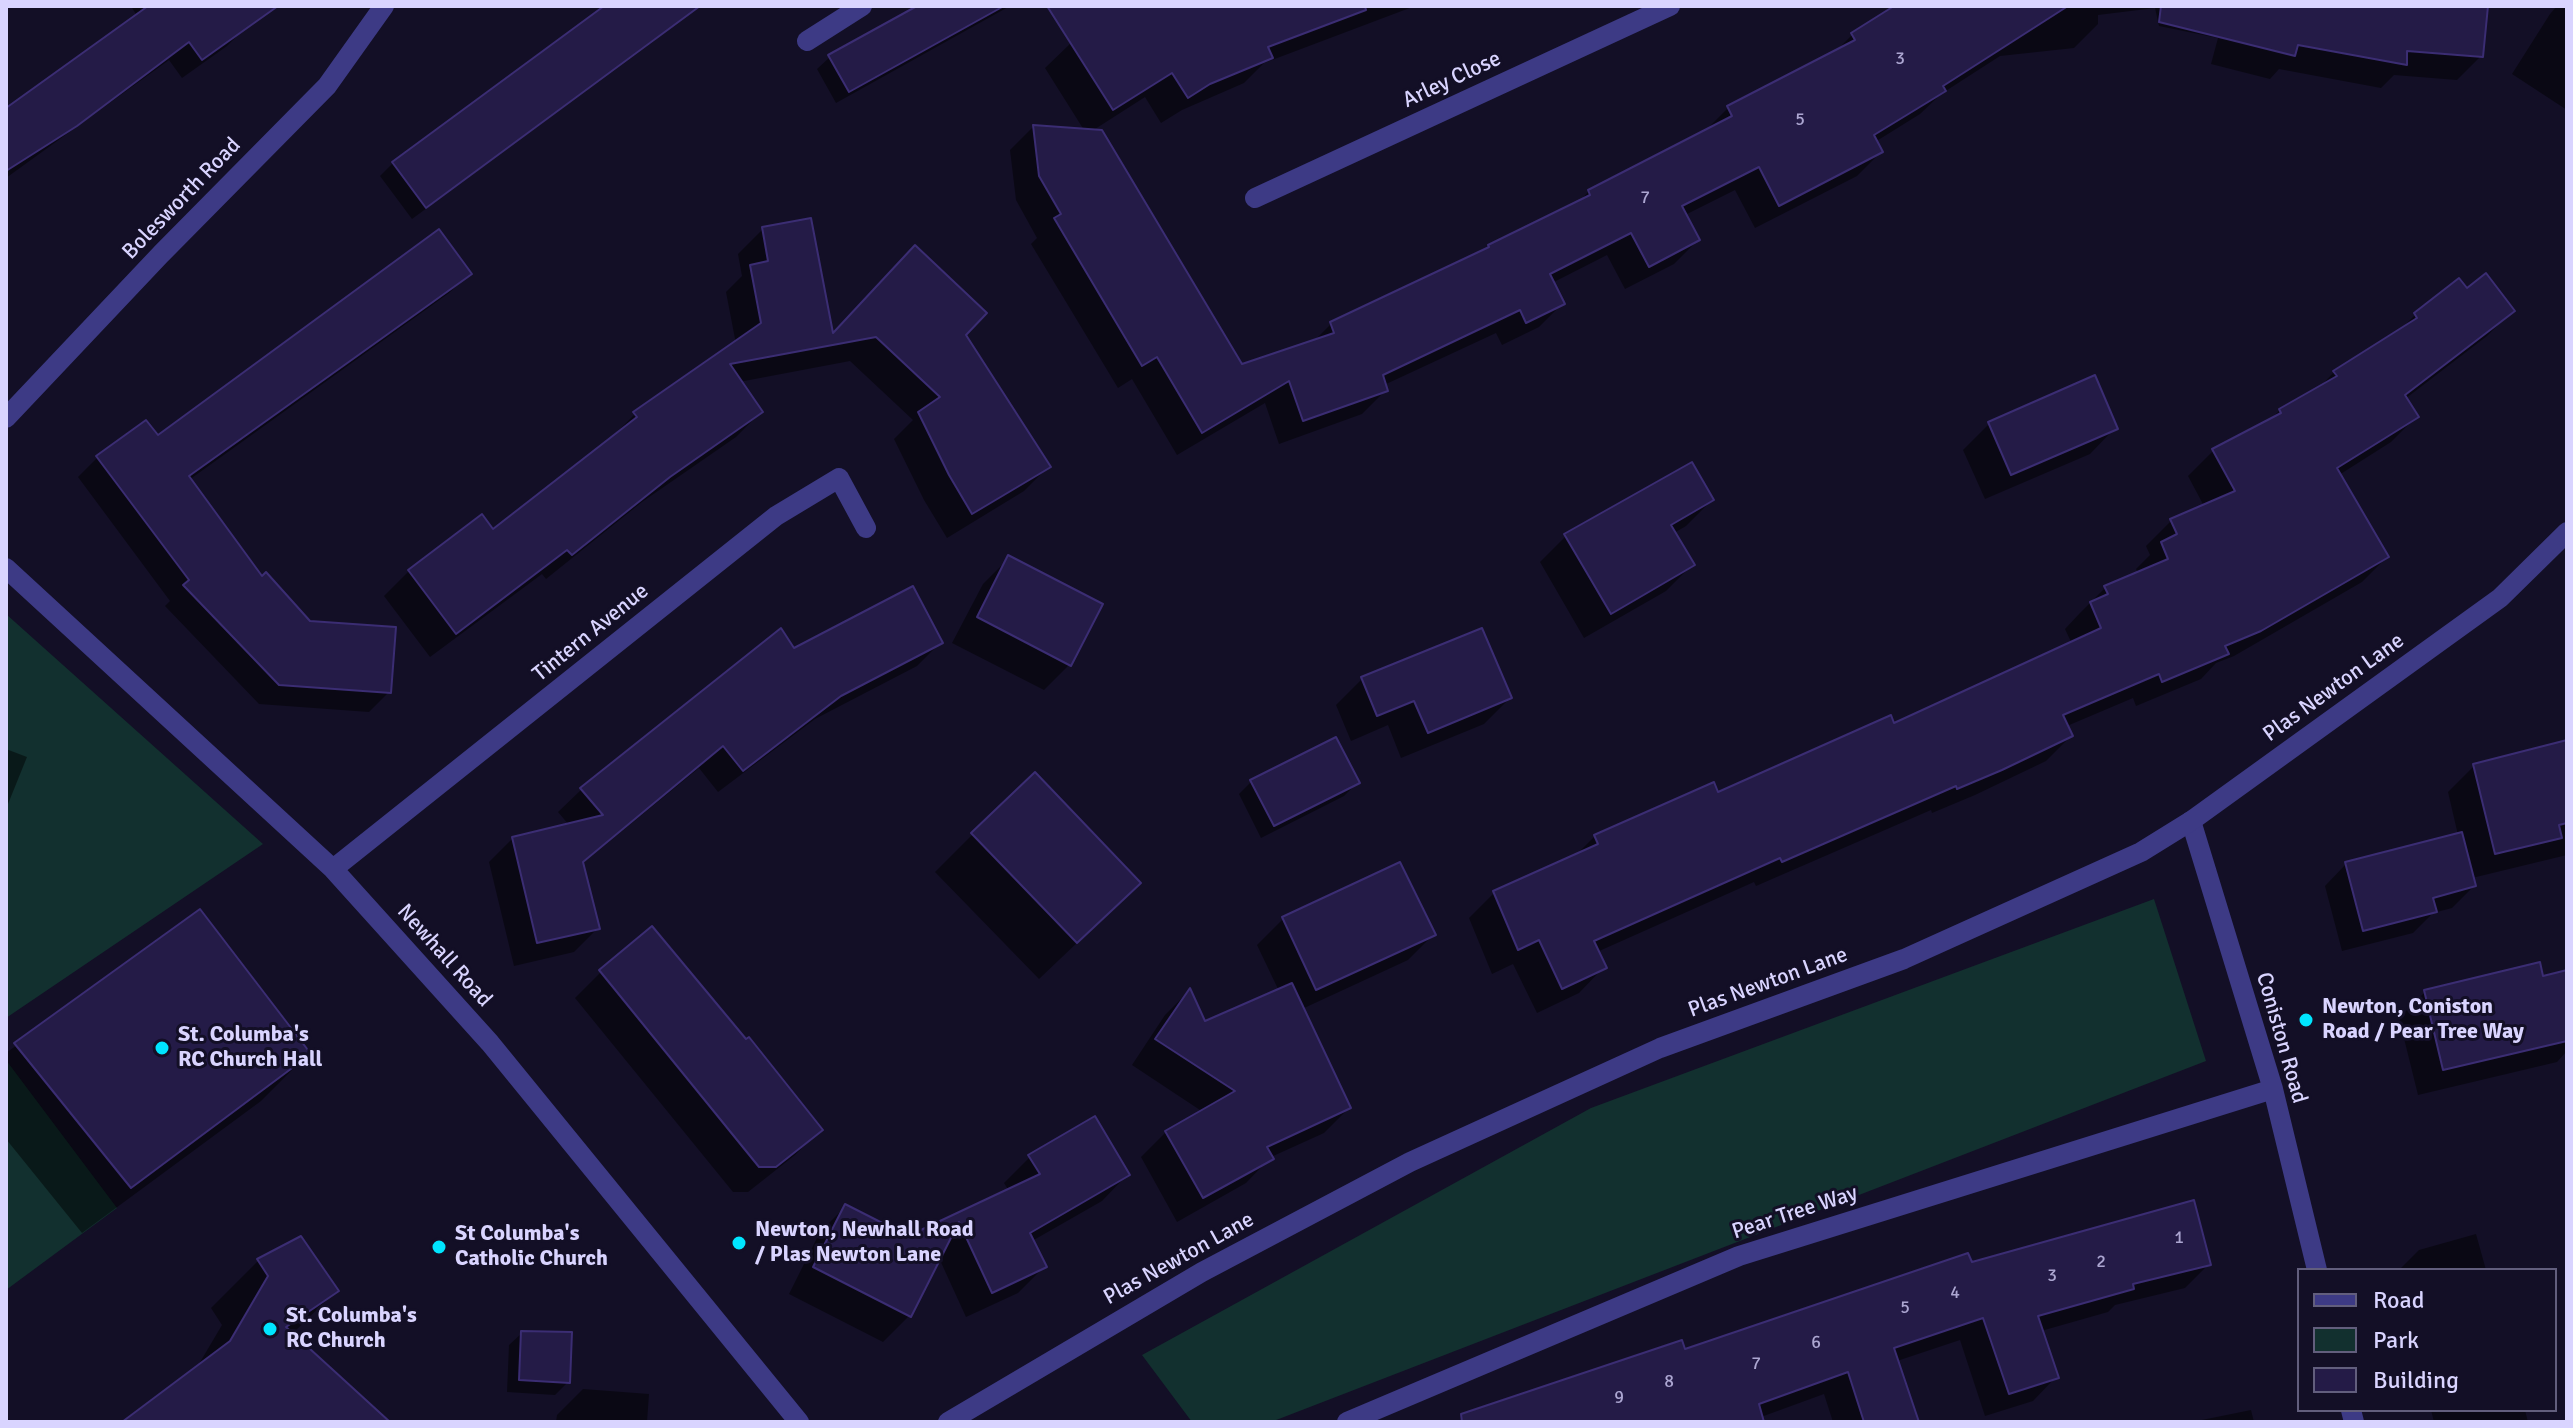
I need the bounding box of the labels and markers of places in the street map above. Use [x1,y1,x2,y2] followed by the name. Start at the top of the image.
[2322,994,2524,1046] place label: Newton, Coniston Road / Pear Tree Way
[2297,1011,2315,1029] marker: Newton, Coniston Road / Pear Tree Way
[178,1022,322,1074] place label: St. Columba's RC Church Hall
[153,1039,171,1057] marker: St. Columba's RC Church Hall
[755,1217,974,1268] place label: Newton, Newhall Road / Plas Newton Lane
[455,1221,608,1272] place label: St Columba's Catholic Church
[730,1234,748,1252] marker: Newton, Newhall Road / Plas Newton Lane
[430,1238,448,1256] marker: St Columba's Catholic Church
[286,1303,417,1354] place label: St. Columba's RC Church
[261,1320,279,1338] marker: St. Columba's RC Church

